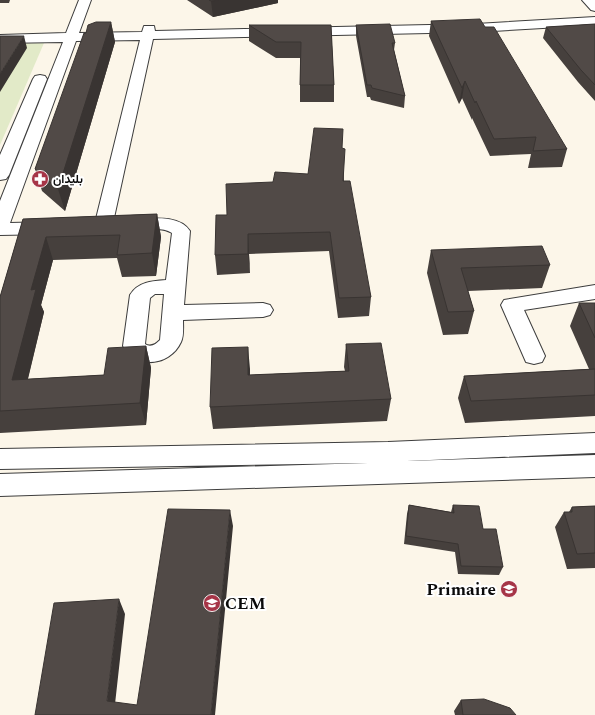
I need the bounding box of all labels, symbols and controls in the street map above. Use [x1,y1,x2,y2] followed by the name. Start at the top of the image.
[30,169,50,189] pharmacy icon: بليدان
[53,170,83,189] place label: بليدان
[426,577,496,603] place label: Primaire
[499,579,519,599] school or university icon: Primaire
[225,591,266,617] place label: CEM
[202,593,222,613] school or university icon: CEM

